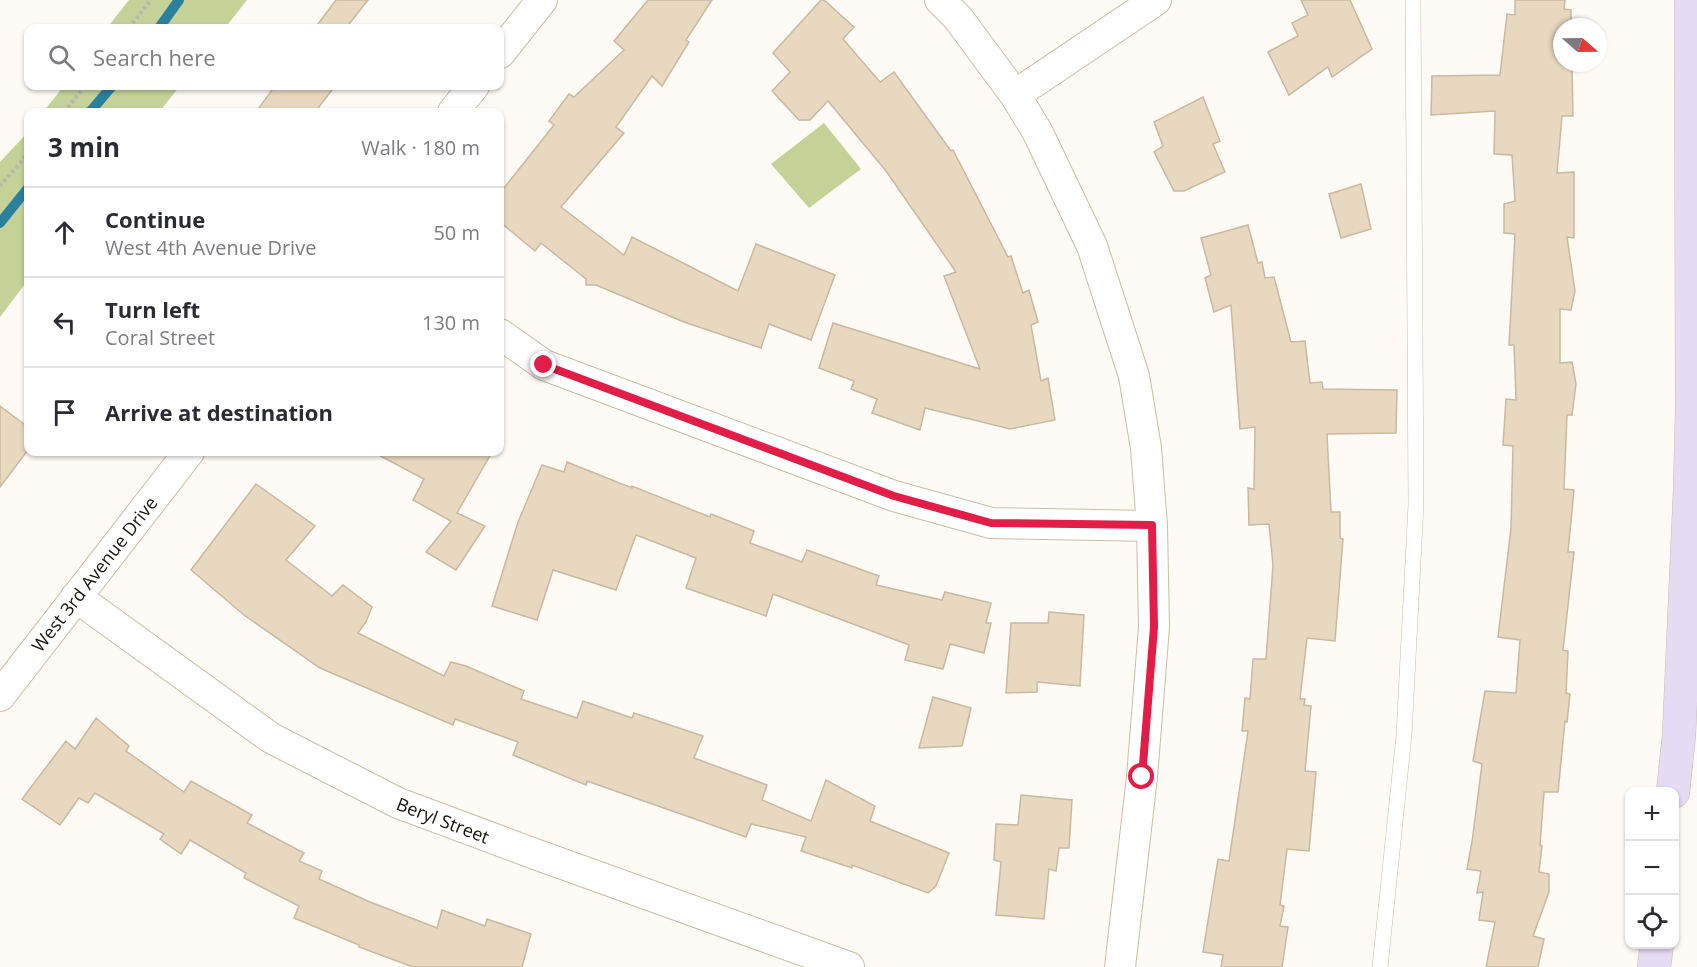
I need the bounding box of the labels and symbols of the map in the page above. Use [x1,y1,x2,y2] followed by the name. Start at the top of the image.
[1553,18,1607,72] north arrow
[530,351,556,377] route end
[26,491,162,657] street label: West 3rd Avenue Drive
[1128,763,1154,789] route start
[393,791,493,849] street label: Beryl Street

